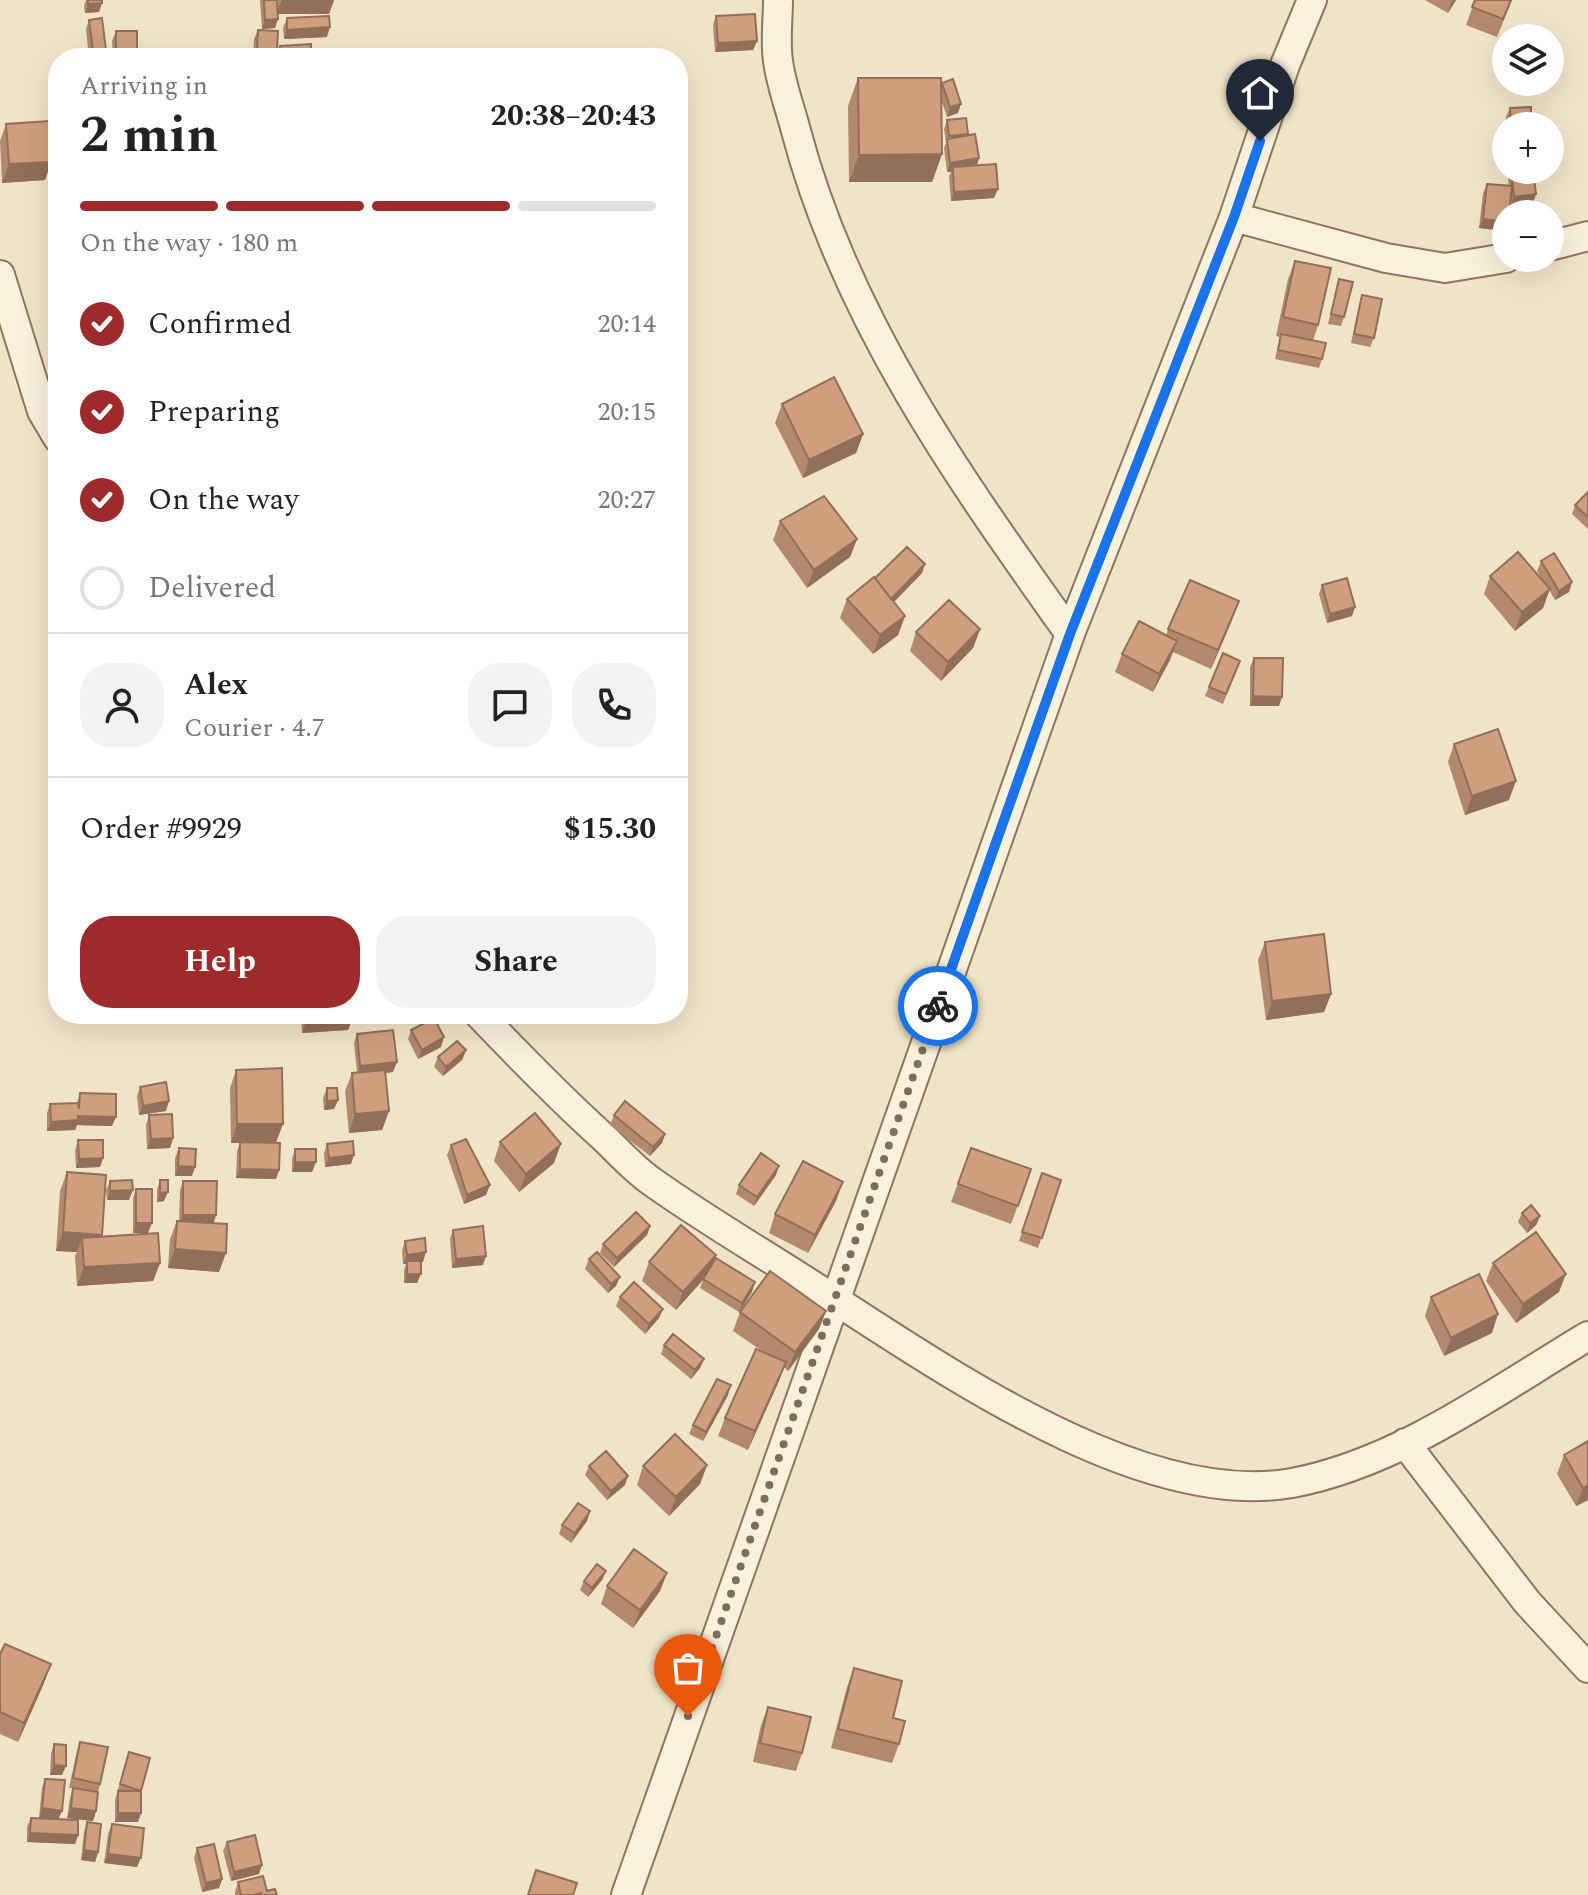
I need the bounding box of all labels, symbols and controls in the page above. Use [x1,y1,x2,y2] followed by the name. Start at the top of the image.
[1492,24,1564,272] map controls
[1492,24,1564,96] button: layers
[1226,59,1294,141] pin
[80,66,208,106] text: Arriving in
[1238,71,1282,115] icon: home
[490,93,656,139] text: 20:38–20:43
[80,96,218,175] text: 2 min
[1492,112,1564,184] button: +
[1492,200,1564,272] button: −
[80,223,298,263] text: On the way · 180 m
[148,301,292,347] text: Confirmed
[80,302,124,346] icon: check
[597,304,656,344] text: 20:14
[148,389,280,435] text: Preparing
[80,390,124,434] icon: check
[597,392,656,432] text: 20:15
[148,477,299,523] text: On the way
[80,478,124,522] icon: check
[597,480,656,520] text: 20:27
[148,565,276,611] text: Delivered
[184,662,248,708] text: Alex
[80,663,164,747] button: person
[468,663,552,747] button: chat
[572,663,656,747] button: phone
[184,708,325,748] text: Courier · 4.7
[80,806,242,852] text: Order #9929
[564,806,656,852] text: $15.30
[80,916,360,1008] button: Help
[376,916,656,1008] button: Share
[898,966,978,1046] courier
[916,984,960,1028] icon: bike
[654,1634,722,1716] pin
[666,1646,710,1690] icon: bag

